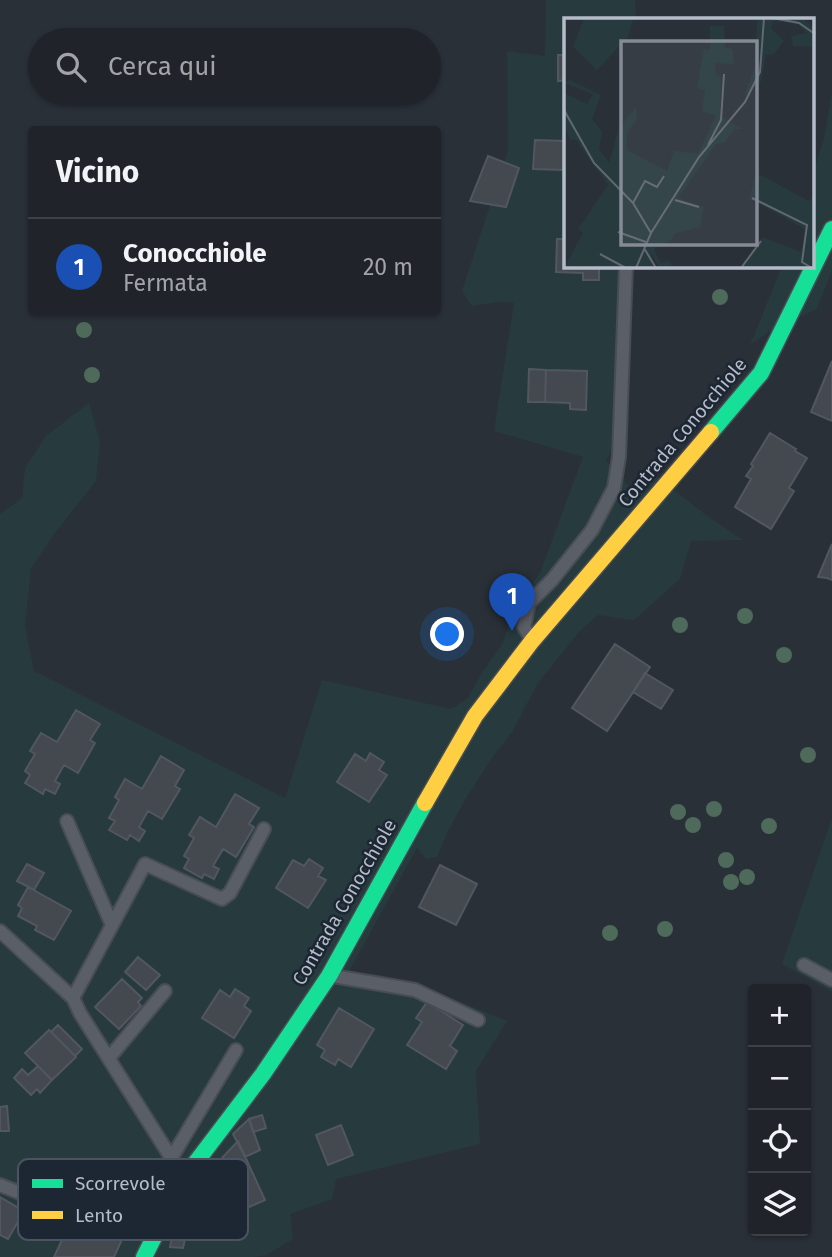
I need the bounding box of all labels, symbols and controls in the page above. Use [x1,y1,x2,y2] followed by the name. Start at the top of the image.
[564,18,814,268] inset map
[28,28,441,105] search box
[52,48,90,86] icon: search
[108,51,217,82] text: Cerca qui
[56,154,139,190] text: Vicino
[123,238,267,269] text: Conocchiole
[74,253,84,281] text: 1
[363,253,413,281] text: 20 m
[123,269,208,297] text: Fermata
[613,353,752,512] street label: Contrada Conocchiole
[489,573,535,631] pin: 1
[430,617,464,651] your location
[288,815,401,989] street label: Contrada Conocchiole
[748,984,811,1236] map controls
[748,984,811,1047] button: +
[748,1047,811,1110] button: −
[748,1110,811,1173] button: locate
[18,1159,248,1240] legend
[75,1172,166,1195] text: Scorrevole
[748,1173,811,1236] button: layers
[75,1204,123,1227] text: Lento

